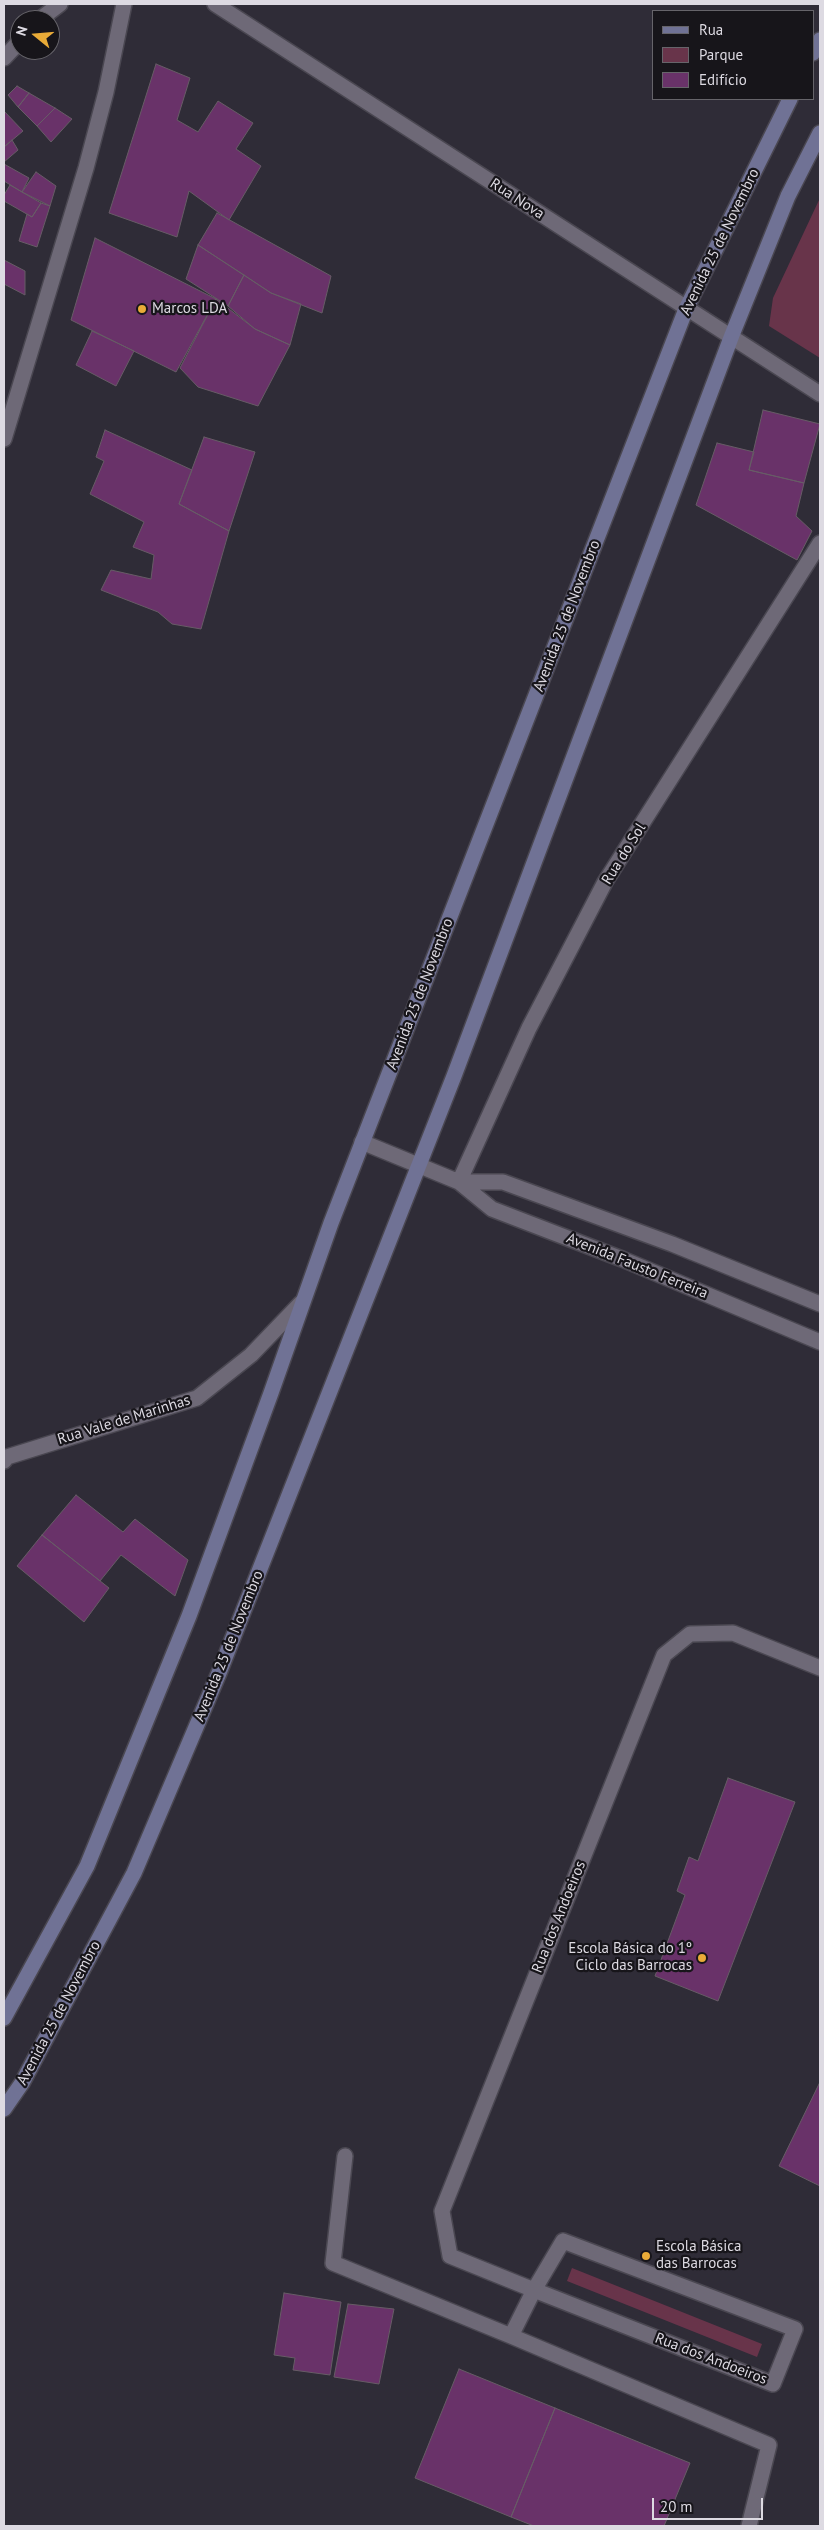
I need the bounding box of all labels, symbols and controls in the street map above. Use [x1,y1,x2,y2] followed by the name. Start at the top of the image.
[10,10,60,60] north arrow
[652,10,814,100] legend
[699,20,723,39] text: Rua
[12,24,32,38] text: N
[699,45,743,64] text: Parque
[699,70,747,89] text: Edifício
[677,166,763,318] street label: Avenida 25 de Novembro
[487,175,547,223] street label: Rua Nova
[152,300,227,318] place label: Marcos LDA
[136,303,148,315] marker: Marcos LDA
[530,538,604,694] street label: Avenida 25 de Novembro
[598,820,650,888] street label: Rua do Sol
[383,916,457,1072] street label: Avenida 25 de Novembro
[564,1229,710,1303] street label: Avenida Fausto Ferreira
[55,1391,193,1449] street label: Rua Vale de Marinhas
[191,1568,267,1724] street label: Avenida 25 de Novembro
[528,1858,590,1976] street label: Rua dos Andoeiros
[13,1938,105,2088] street label: Avenida 25 de Novembro
[568,1940,692,1975] place label: Escola Básica do 1º Ciclo das Barrocas
[696,1952,708,1964] marker: Escola Básica do 1º Ciclo das Barrocas
[656,2238,741,2273] place label: Escola Básica das Barrocas
[640,2250,652,2262] marker: Escola Básica das Barrocas
[652,2329,770,2389] street label: Rua dos Andoeiros
[654,2488,765,2520] scale bar
[660,2497,693,2516] text: 20 m

